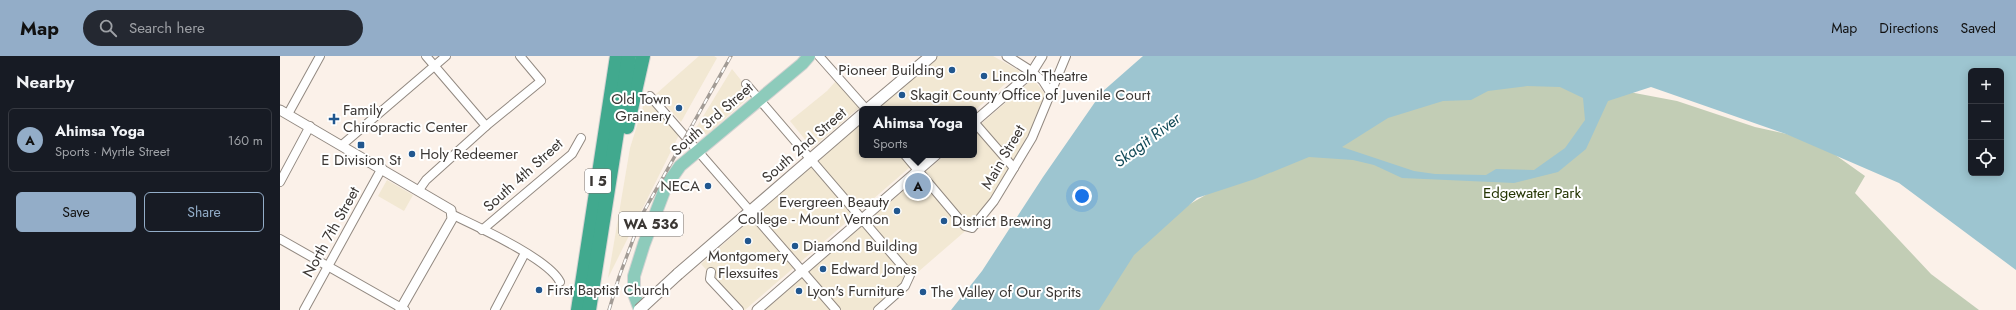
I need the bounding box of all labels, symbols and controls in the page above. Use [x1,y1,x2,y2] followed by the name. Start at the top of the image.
[83,10,363,46] search box
[20,15,59,42] text: Map
[97,17,119,39] icon: search
[129,17,205,39] text: Search here
[1831,18,1857,38] text: Map
[1879,18,1939,38] text: Directions
[1961,18,1996,38] text: Saved
[838,59,944,81] place label: Pioneer Building
[947,65,957,75] marker: Pioneer Building
[992,65,1088,87] place label: Lincoln Theatre
[1968,68,2004,176] map controls
[1968,68,2004,104] button: +
[16,70,74,94] text: Nearby
[979,71,989,81] marker: Lincoln Theatre
[666,77,758,161] street label: South 3rd Street
[910,84,1151,106] place label: Skagit County Office of Juvenile Court
[611,88,671,127] place label: Old Town Grainery
[897,90,907,100] marker: Skagit County Office of Juvenile Court
[343,99,469,138] place label: Family Chiropractic Center
[757,102,851,188] street label: South 2nd Street
[674,103,684,113] marker: Old Town Grainery
[1968,104,2004,140] button: −
[859,106,977,158] popup
[1109,106,1187,173] water label: Skagit River
[873,112,963,134] text: Ahimsa Yoga
[328,113,340,125] marker: Family Chiropractic Center
[55,120,145,142] text: Ahimsa Yoga
[976,120,1031,193] street label: Main Street
[25,131,35,150] text: A
[228,131,263,150] text: 160 m
[478,133,568,217] street label: South 4th Street
[873,134,907,153] text: Sports
[356,140,366,150] marker: E Division St
[1968,140,2004,176] button: locate
[55,142,170,161] text: Sports · Myrtle Street
[420,143,519,165] place label: Holy Redeemer
[321,149,401,171] place label: E Division St
[407,149,417,159] marker: Holy Redeemer
[585,169,611,193] road number: I 5
[905,171,931,201] pin: A
[660,175,700,197] place label: NECA
[703,181,713,191] marker: NECA
[297,182,365,281] street label: North 7th Street
[1483,182,1581,204] park label: Edgewater Park
[1072,186,1092,206] your location
[738,191,889,230] place label: Evergreen Beauty College - Mount Vernon
[16,192,136,232] button: Save
[144,192,264,232] button: Share
[892,206,902,216] marker: Evergreen Beauty College - Mount Vernon
[952,210,1051,232] place label: District Brewing
[619,212,683,236] road number: WA 536
[939,216,949,226] marker: District Brewing
[803,235,918,257] place label: Diamond Building
[743,236,753,246] marker: Montgomery Flexsuites
[790,241,800,251] marker: Diamond Building
[708,245,788,284] place label: Montgomery Flexsuites
[831,258,917,280] place label: Edward Jones
[818,264,828,274] marker: Edward Jones
[547,279,669,301] place label: First Baptist Church
[807,280,905,302] place label: Lyon's Furniture
[931,281,1081,303] place label: The Valley of Our Sprits
[534,285,544,295] marker: First Baptist Church
[794,286,804,296] marker: Lyon's Furniture
[918,287,928,297] marker: The Valley of Our Sprits

